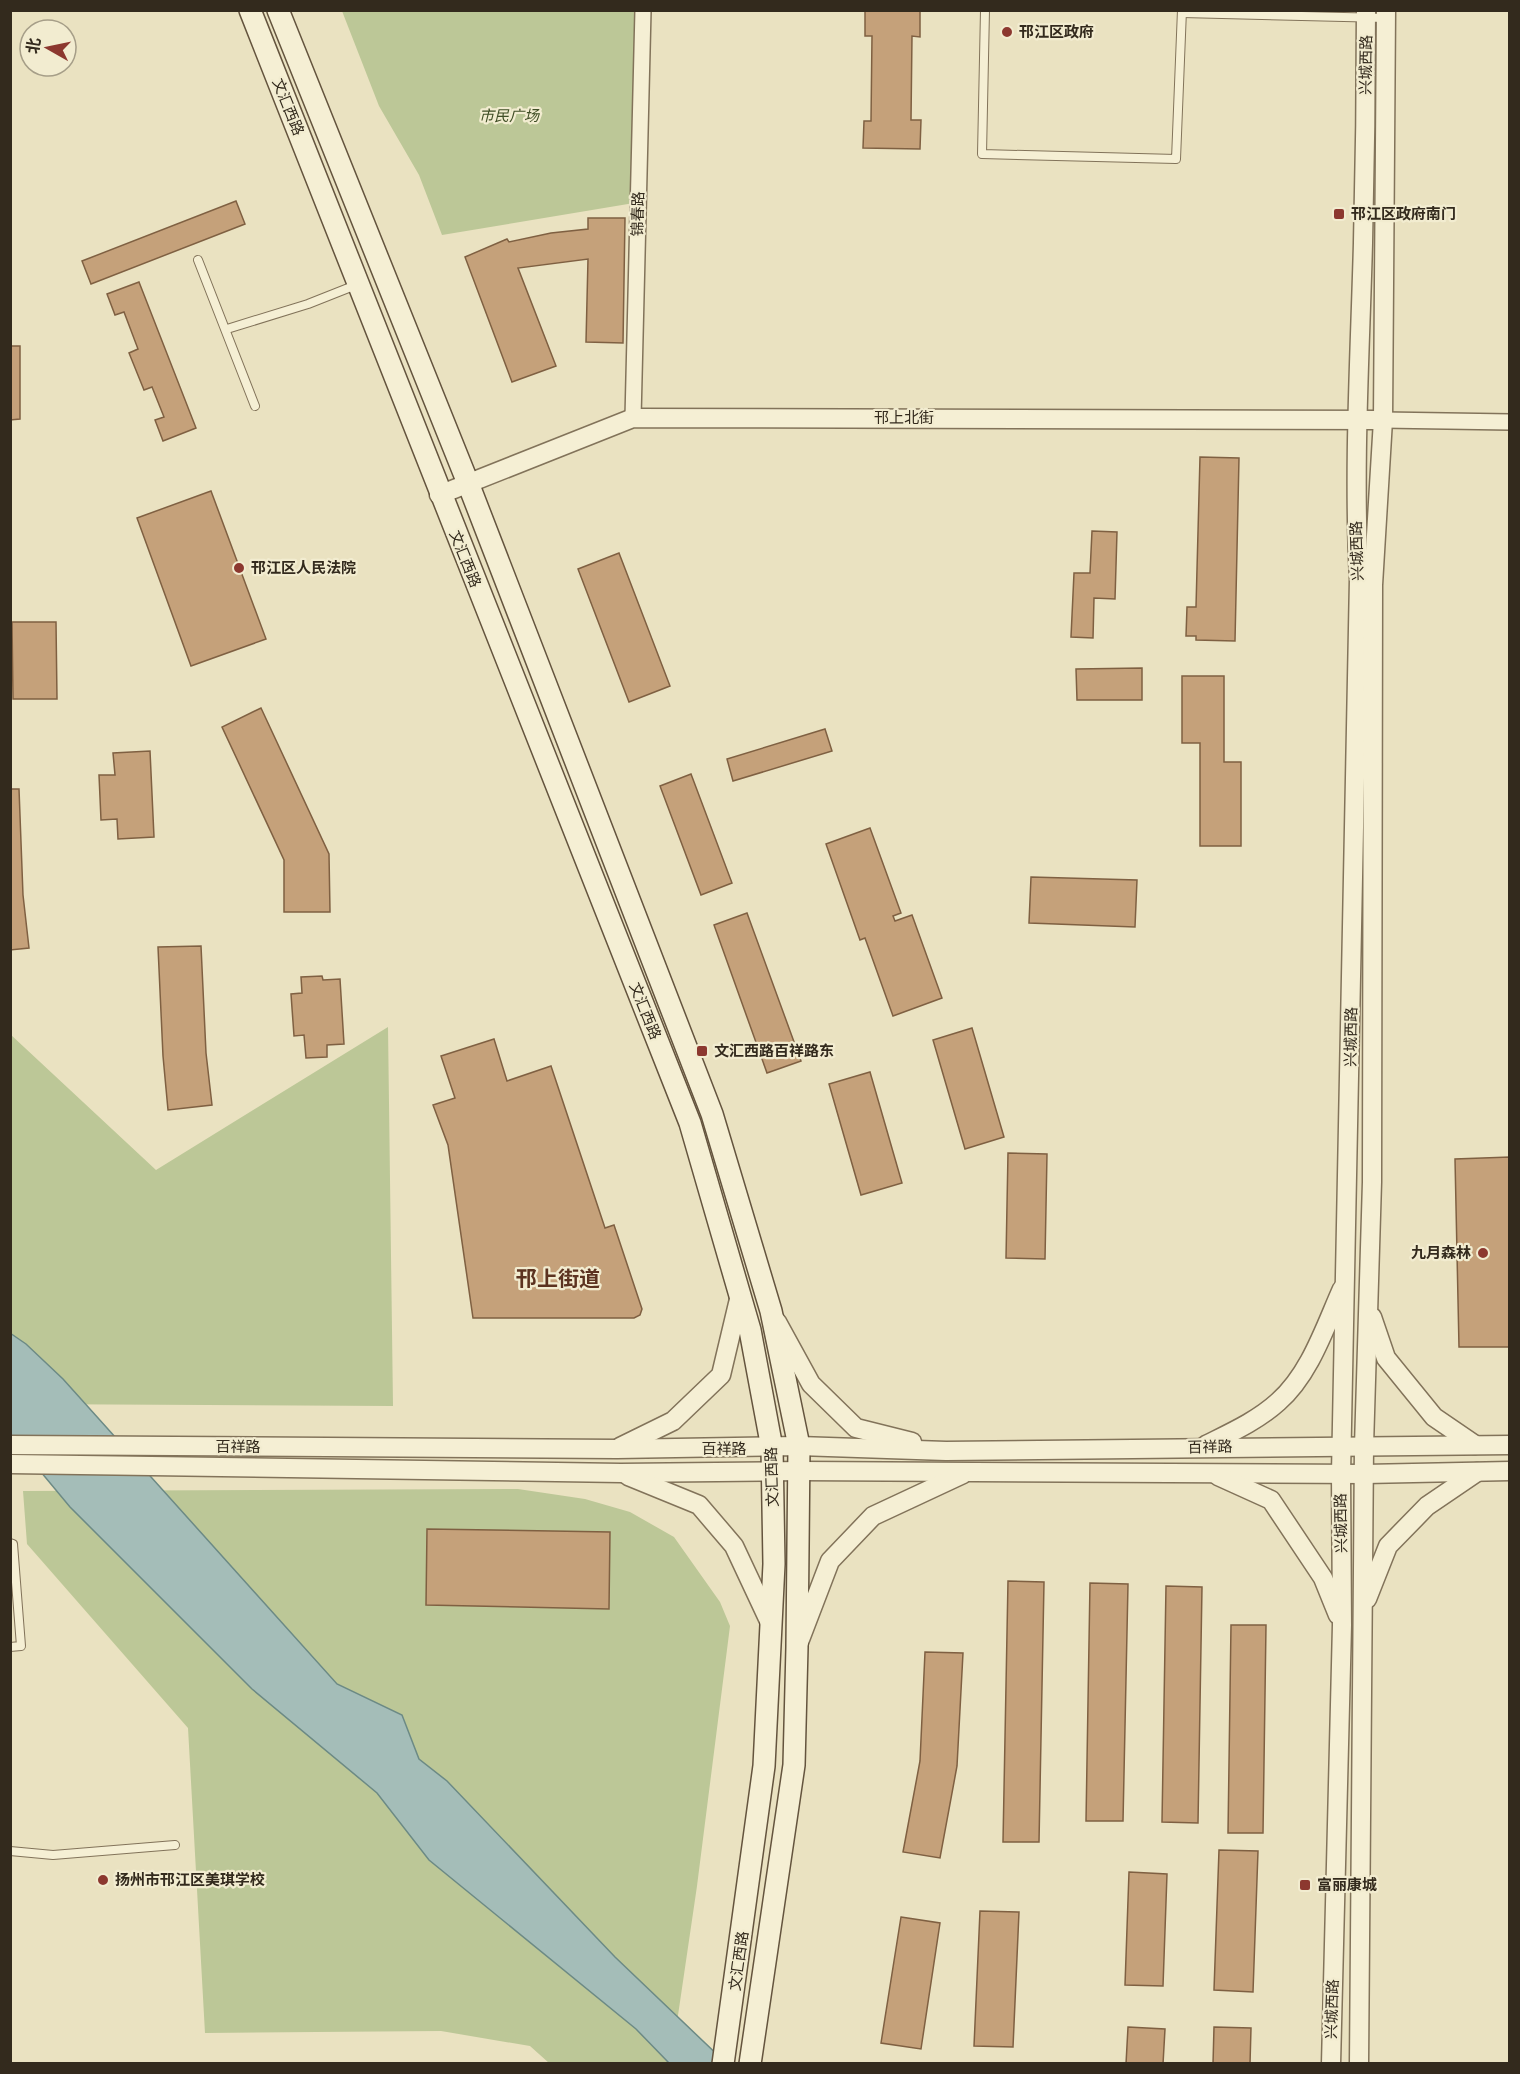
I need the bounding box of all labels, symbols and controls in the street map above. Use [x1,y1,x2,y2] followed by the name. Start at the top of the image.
[18,18,78,78] north arrow
[1019,20,1094,41] place label: 邗江区政府
[1000,25,1014,39] marker: 邗江区政府
[1353,35,1376,95] street label: 兴城西路
[19,36,45,55] text: 北
[268,75,310,138] street label: 文汇西路
[479,104,541,125] park label: 市民广场
[626,191,647,237] street label: 锦春路
[1351,202,1456,223] place label: 邗江区政府南门
[1332,207,1346,221] marker: 邗江区政府南门
[874,406,934,427] street label: 邗上北街
[1344,521,1367,581] street label: 兴城西路
[445,527,487,590] street label: 文汇西路
[251,556,356,577] place label: 邗江区人民法院
[232,561,246,575] marker: 邗江区人民法院
[625,979,667,1042] street label: 文汇西路
[1338,1007,1361,1067] street label: 兴城西路
[714,1039,834,1060] place label: 文汇西路百祥路东
[695,1044,709,1058] marker: 文汇西路百祥路东
[1411,1241,1471,1262] place label: 九月森林
[1476,1246,1490,1260] marker: 九月森林
[516,1262,600,1292] district label: 邗上街道
[215,1435,261,1456] street label: 百祥路
[1187,1435,1233,1456] street label: 百祥路
[701,1437,747,1458] street label: 百祥路
[759,1447,782,1507] street label: 文汇西路
[1328,1493,1351,1553] street label: 兴城西路
[115,1868,265,1889] place label: 扬州市邗江区美琪学校
[96,1873,110,1887] marker: 扬州市邗江区美琪学校
[1317,1873,1377,1894] place label: 富丽康城
[1298,1878,1312,1892] marker: 富丽康城
[723,1930,752,1992] street label: 文汇西路
[1319,1979,1342,2039] street label: 兴城西路

